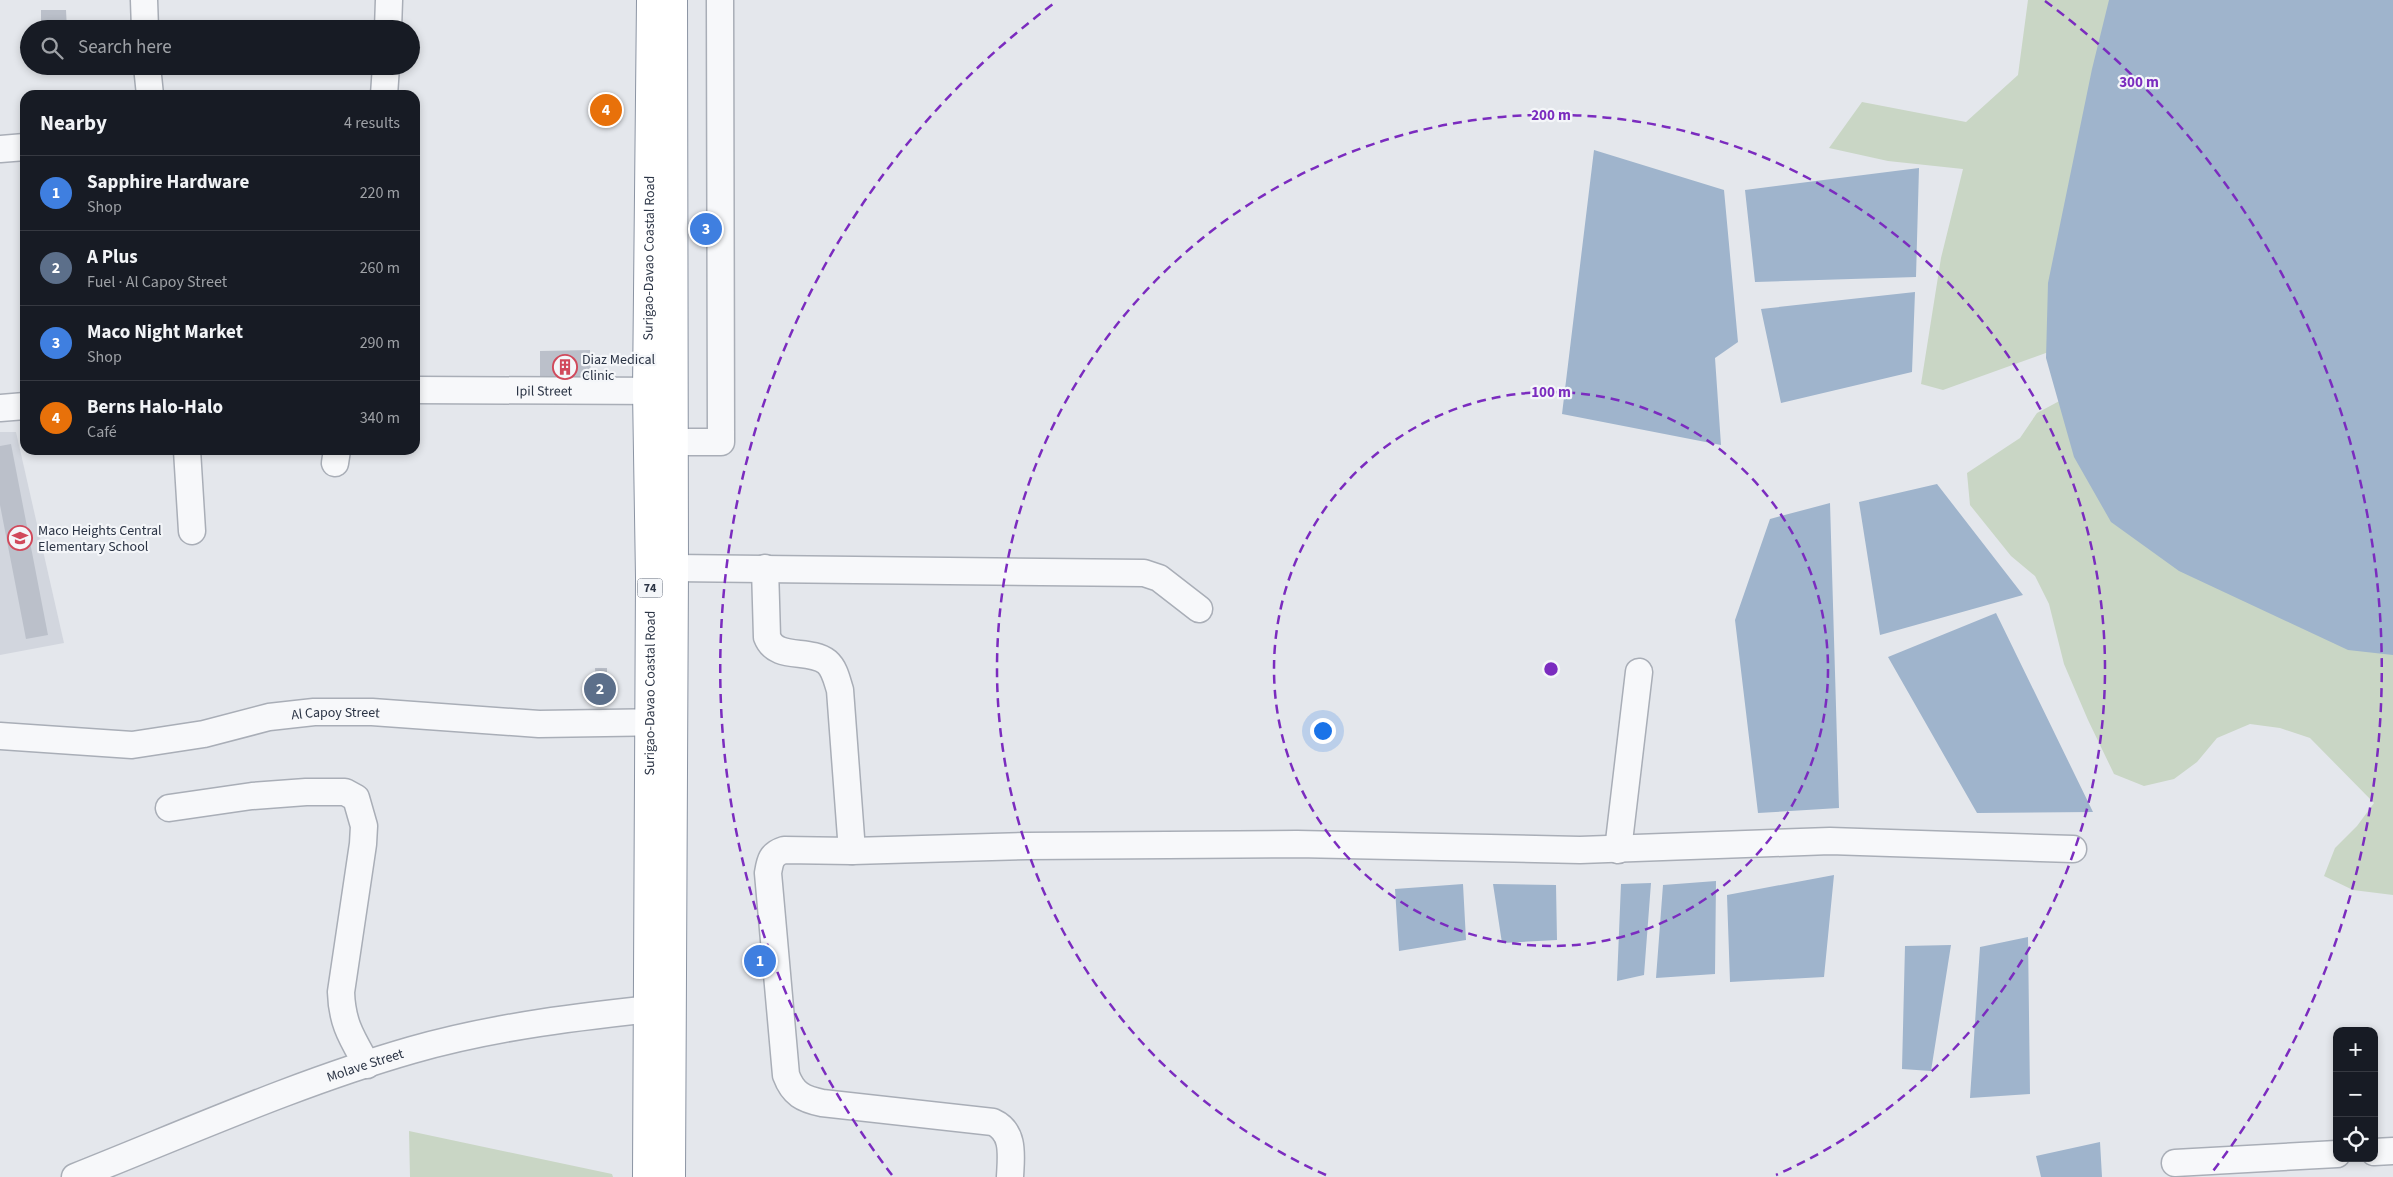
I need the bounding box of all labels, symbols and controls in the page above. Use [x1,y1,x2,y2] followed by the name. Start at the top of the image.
[20,20,420,75] search box
[38,34,66,62] icon: search
[78,34,172,61] text: Search here
[2119,72,2159,93] text: 300 m
[590,91,622,129] pin: 4
[1531,105,1571,126] text: 200 m
[40,108,107,138] text: Nearby
[344,112,400,134] text: 4 results
[87,169,249,196] text: Sapphire Hardware
[639,176,660,341] street label: Surigao-Davao Coastal Road
[52,182,60,204] text: 1
[360,182,400,204] text: 220 m
[87,196,122,218] text: Shop
[690,210,722,248] pin: 3
[87,244,138,271] text: A Plus
[52,257,60,279] text: 2
[360,257,400,279] text: 260 m
[87,271,227,293] text: Fuel · Al Capoy Street
[87,319,243,346] text: Maco Night Market
[52,332,60,354] text: 3
[360,332,400,354] text: 290 m
[87,346,122,368] text: Shop
[582,350,655,386] place label: Diaz Medical Clinic
[552,354,578,380] building icon: Diaz Medical Clinic
[516,381,573,402] street label: Ipil Street
[1531,382,1571,403] text: 100 m
[87,394,223,421] text: Berns Halo-Halo
[52,407,60,429] text: 4
[360,407,400,429] text: 340 m
[87,421,117,443] text: Café
[38,521,162,557] place label: Maco Heights Central Elementary School
[7,525,33,551] school or university icon: Maco Heights Central Elementary School
[638,578,662,598] road number: 74
[640,611,661,775] street label: Surigao-Davao Coastal Road
[1542,660,1560,678] centre of rings
[584,670,616,708] pin: 2
[290,703,381,725] street label: Al Capoy Street
[1310,718,1336,744] your location
[744,942,776,980] pin: 1
[2333,1027,2378,1162] map controls
[2333,1027,2378,1072] button: +
[324,1044,406,1088] street label: Molave Street
[2333,1072,2378,1117] button: −
[2333,1117,2378,1162] button: locate

